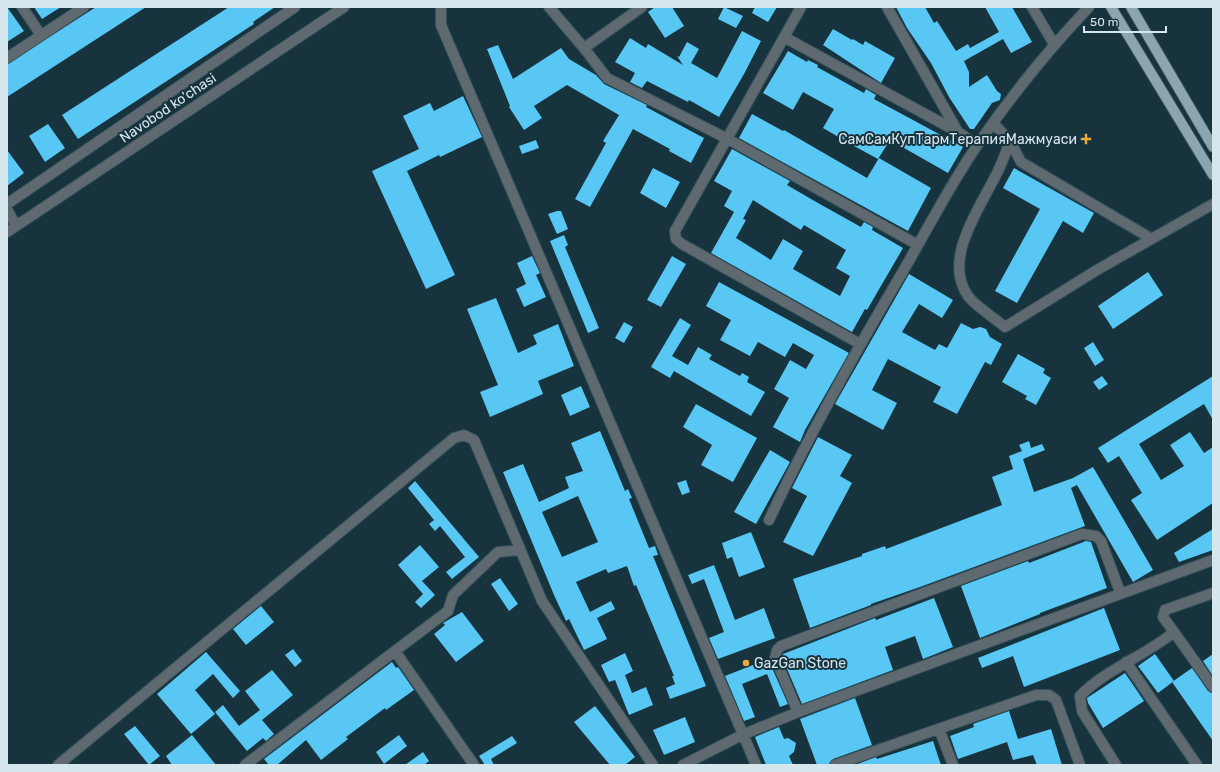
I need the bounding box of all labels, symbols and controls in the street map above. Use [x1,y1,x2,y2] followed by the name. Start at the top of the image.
[1084,8,1166,34] scale bar
[1090,15,1118,29] text: 50 m
[117,69,219,147] street label: Navobod ko'chasi
[838,131,1077,148] place label: СамСамКупТармТерапияМажмуаси
[1080,133,1092,145] marker: СамСамКупТармТерапияМажмуаси
[754,655,846,672] place label: GazGan Stone
[741,658,751,668] marker: GazGan Stone

